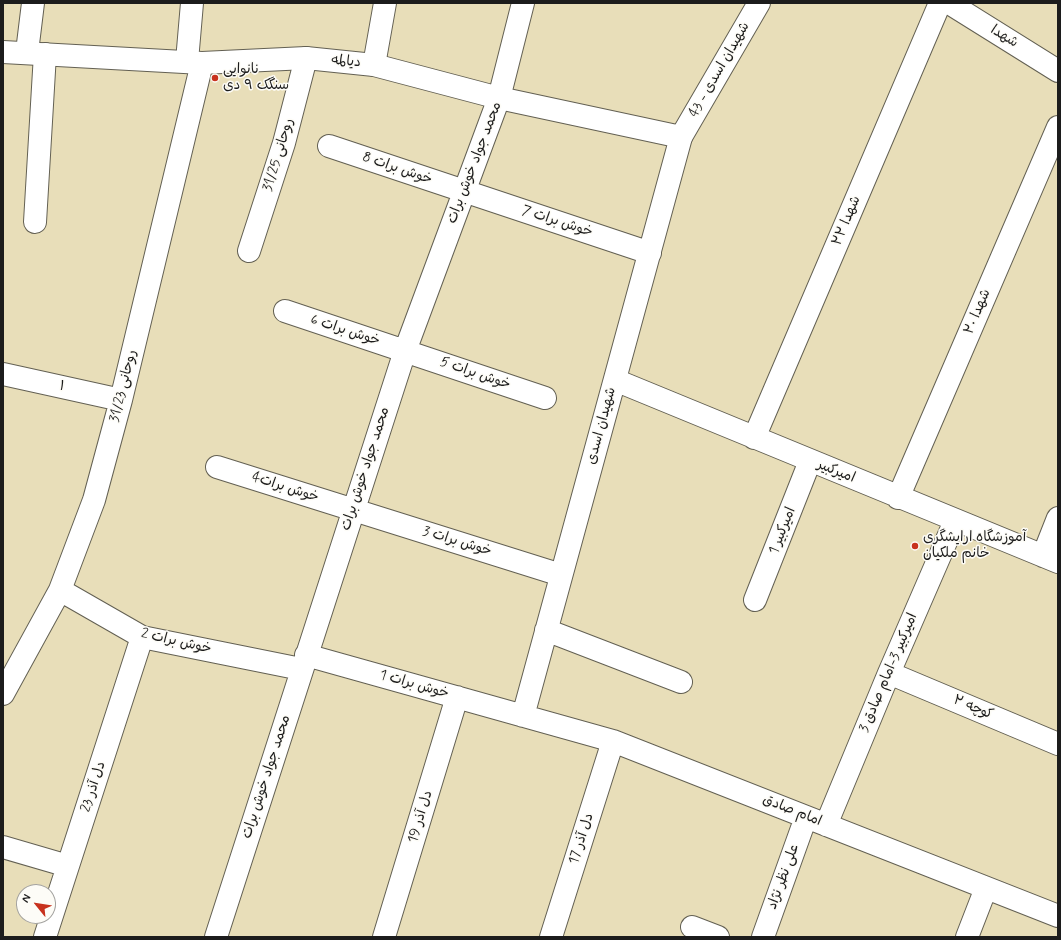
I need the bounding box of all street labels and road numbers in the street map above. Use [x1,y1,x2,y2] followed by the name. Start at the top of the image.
[686,19,754,121] street label: شهیدان اسدی - 43
[987,22,1021,52] street label: شهدا
[330,52,362,72] street label: دیالمه
[444,100,506,226] street label: محمد جواد خوش برات
[260,116,298,194] street label: روحانی 31/25
[360,149,434,189] street label: خوش برات 8
[829,194,865,248] street label: شهدا ۲۲
[519,203,595,241] street label: خوش برات 7
[961,287,995,337] street label: شهدا ۲۰
[308,312,382,350] street label: خوش برات 6
[107,348,141,424] street label: روحانی 31/23
[438,354,512,394] street label: خوش برات 5
[58,378,66,396] street label: ۱
[584,386,620,466] street label: شهیدان اسدی
[338,405,394,533] street label: محمد جواد خوش برات
[815,457,857,487] street label: امیرکبیر
[249,469,321,507] street label: خوش برات4
[766,505,800,557] street label: امیرکبیر 1
[420,524,494,560] street label: خوش برات 3
[856,611,922,735] street label: امیرکبیر 3-امام صادق 3
[139,626,213,658] street label: خوش برات 2
[377,667,451,703] street label: خوش برات 1
[950,692,996,724] street label: کوچه ۲
[239,713,295,841] street label: محمد جواد خوش برات
[78,760,110,814] street label: دل آذر 23
[405,789,437,845] street label: دل آذر 19
[760,792,824,830] street label: امام صادق
[566,811,598,867] street label: دل آذر 17
[764,842,804,912] street label: علی نظر نژاد

